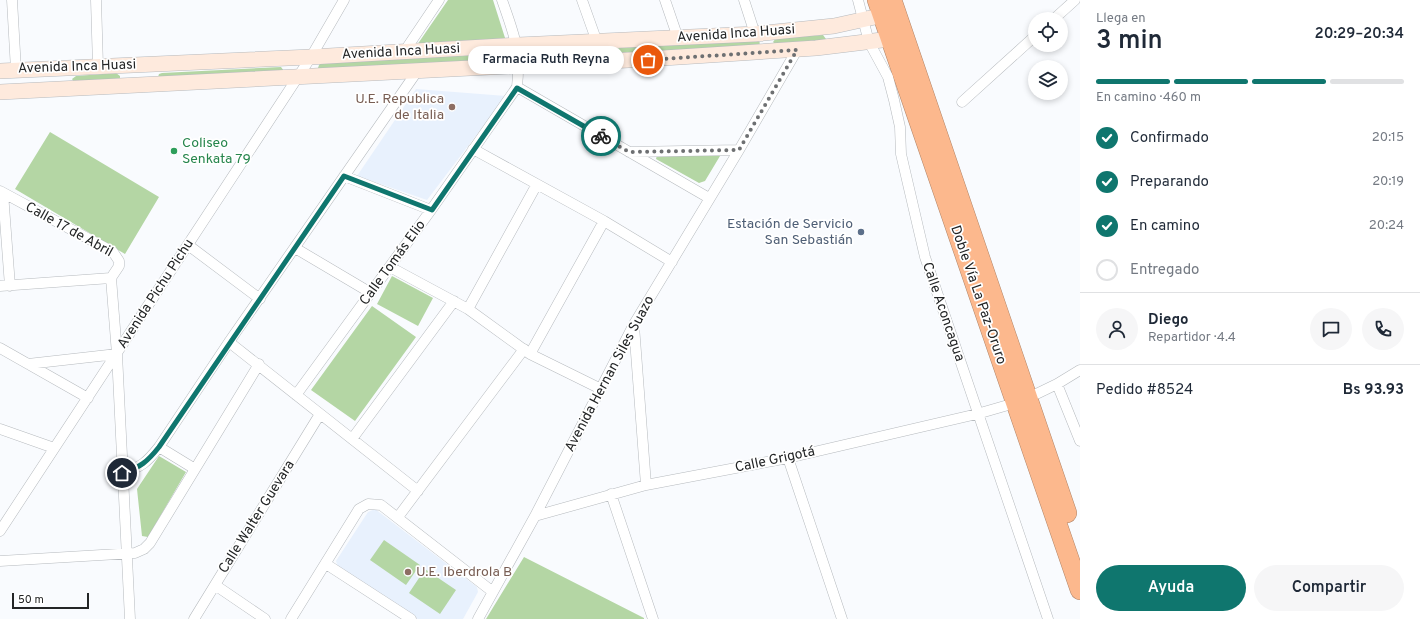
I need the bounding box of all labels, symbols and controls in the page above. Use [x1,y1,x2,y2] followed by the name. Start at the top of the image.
[1096,11,1146,27] text: Llega en
[1028,12,1068,100] map controls
[1028,12,1068,52] button: locate
[676,21,796,47] street label: Avenida Inca Huasi
[1096,25,1163,58] text: 3 min
[1315,25,1404,44] text: 20:29–20:34
[341,40,461,64] street label: Avenida Inca Huasi
[631,43,665,77] pin
[468,46,624,74] callout: Farmacia Ruth Reyna
[637,49,659,71] icon: bag
[482,52,610,68] text: Farmacia Ruth Reyna
[18,56,136,78] street label: Avenida Inca Huasi
[1028,60,1068,100] button: layers
[1096,90,1201,106] text: En camino · 460 m
[355,91,444,124] place label: U.E. Republica de Italia
[447,102,457,112] marker: U.E. Republica de Italia
[581,116,621,156] courier
[590,125,612,147] icon: bike
[1096,127,1118,149] icon: check
[1130,129,1209,148] text: Confirmado
[1372,130,1404,146] text: 20:15
[182,135,251,168] place label: Coliseo Senkata 79
[169,146,179,156] marker: Coliseo Senkata 79
[1096,171,1118,193] icon: check
[1130,173,1209,192] text: Preparando
[1372,174,1404,190] text: 20:19
[22,199,116,261] street label: Calle 17 de Abril
[1096,215,1118,237] icon: check
[727,216,853,249] place label: Estación de Servicio San Sebastián
[356,217,430,309] street label: Calle Tomás Elio
[1130,217,1200,236] text: En camino
[1369,218,1404,234] text: 20:24
[946,223,1010,367] street label: Doble Vía La Paz-Oruro
[856,227,866,237] marker: Estación de Servicio San Sebastián
[114,236,198,352] street label: Avenida Pichu Pichu
[918,260,968,364] street label: Calle Aconcagua
[1130,261,1199,280] text: Entregado
[562,293,659,455] street label: Avenida Hernan Siles Suazo
[1096,308,1138,350] button: person
[1310,308,1352,350] button: chat
[1362,308,1404,350] button: phone
[1148,311,1189,330] text: Diego
[1148,330,1236,346] text: Repartidor · 4.4
[1096,381,1193,400] text: Pedido #8524
[1343,381,1404,400] text: Bs 93.93
[733,443,817,477] street label: Calle Grigotá
[105,456,139,490] pin
[215,457,299,577] street label: Calle Walter Guevara
[111,462,133,484] icon: home
[416,564,512,581] place label: U.E. Iberdrola B
[1096,565,1246,611] button: Ayuda
[1254,565,1404,611] button: Compartir
[403,567,413,577] marker: U.E. Iberdrola B
[12,591,89,610] scale bar
[18,593,44,607] text: 50 m

